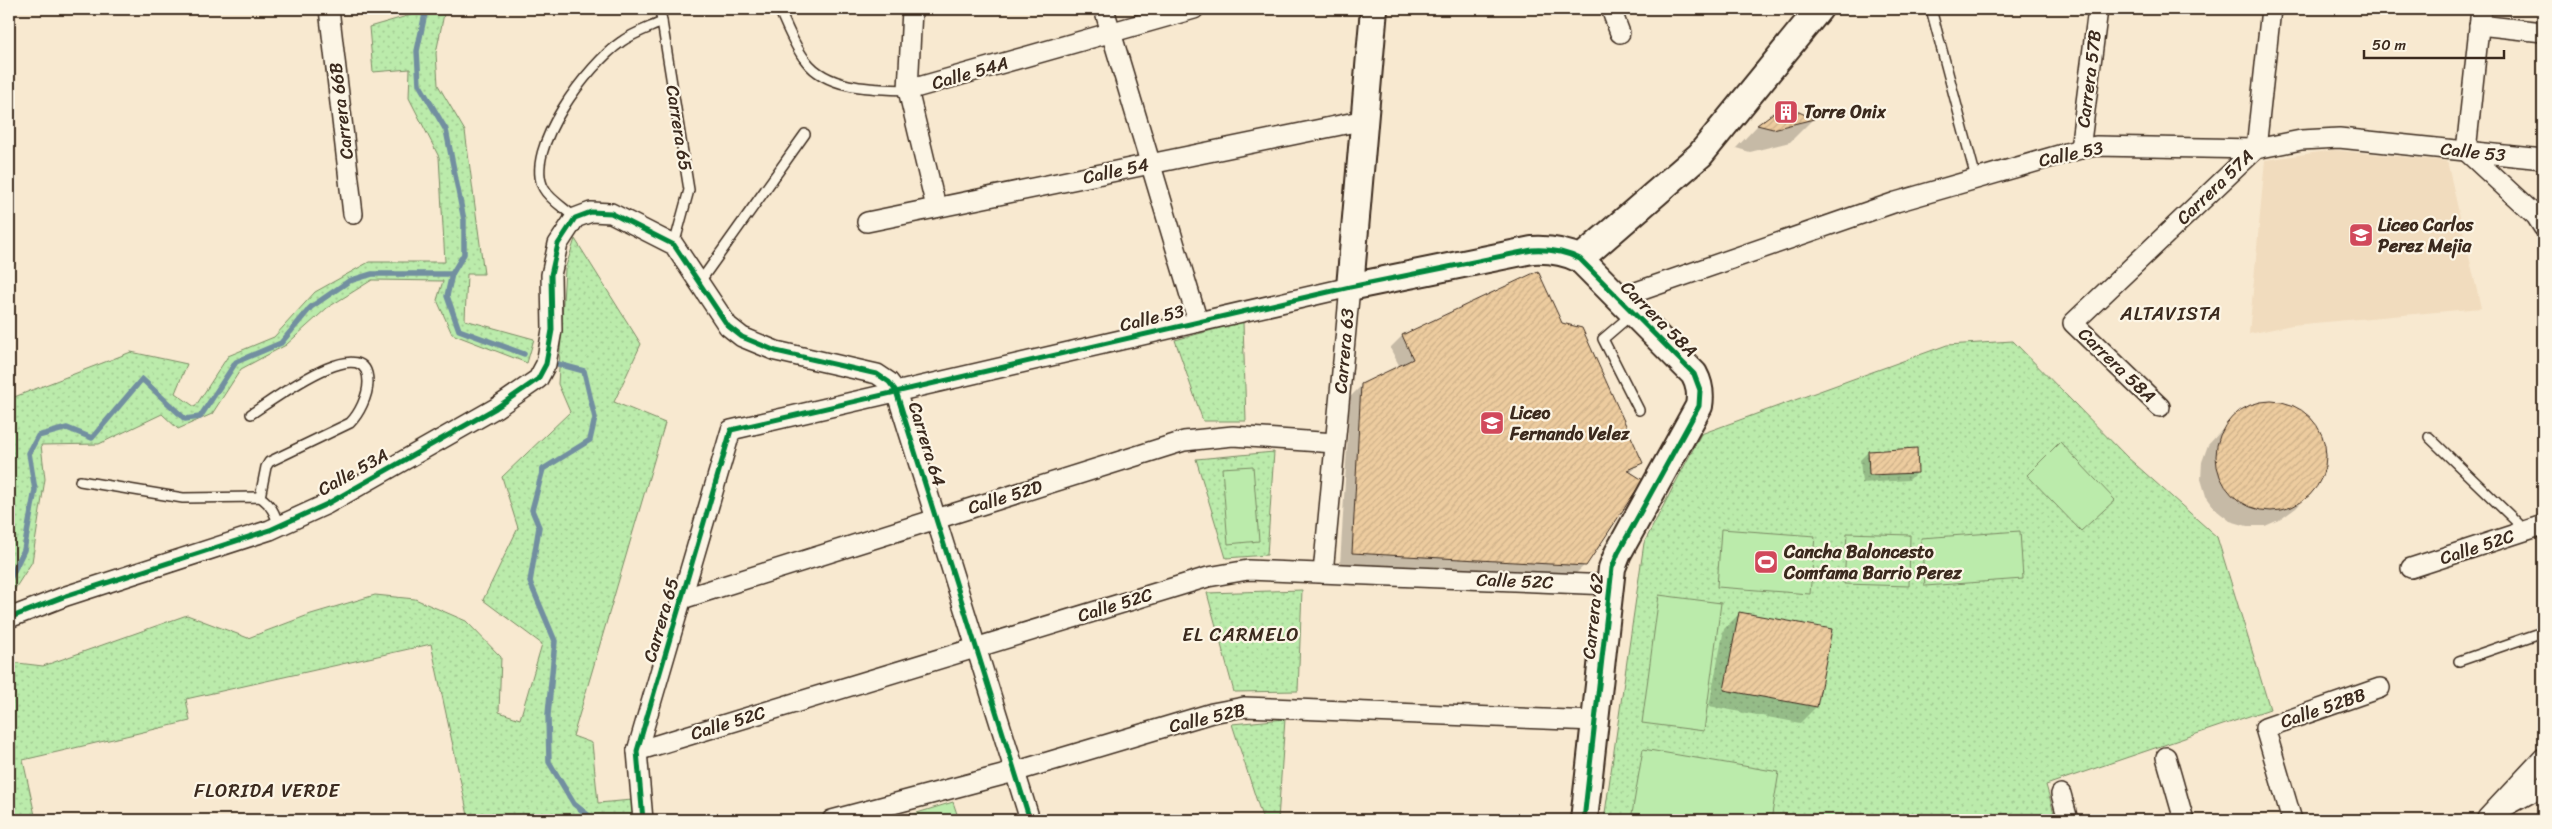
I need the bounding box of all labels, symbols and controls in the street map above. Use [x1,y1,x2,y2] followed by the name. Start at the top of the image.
[2067,28,2111,130] street label: Carrera 57B
[2364,28,2504,60] scale bar
[2372,32,2407,58] text: 50 m
[928,47,1012,99] street label: Calle 54A
[319,61,363,161] street label: Carrera 66B
[656,83,702,173] street label: Carrera 65
[1804,96,1887,128] place label: Torre Onix
[1773,99,1799,125] building icon: Torre Onix
[2036,132,2106,176] street label: Calle 53
[2439,133,2507,171] street label: Calle 53
[2168,141,2262,233] street label: Carrera 57A
[1080,148,1152,194] street label: Calle 54
[2378,209,2474,262] place label: Liceo Carlos Perez Mejia
[2348,222,2374,248] school or university icon: Liceo Carlos Perez Mejia
[1613,273,1705,365] street label: Carrera 58A
[1117,295,1188,341] street label: Calle 53
[2119,297,2222,330] district label: ALTAVISTA
[1324,307,1364,395] street label: Carrera 63
[2070,319,2164,411] street label: Carrera 58A
[1509,397,1630,450] place label: Liceo Fernando Velez
[899,398,955,490] street label: Carrera 64
[1479,410,1505,436] school or university icon: Liceo Fernando Velez
[312,439,394,505] street label: Calle 53A
[964,470,1047,524] street label: Calle 52D
[2435,520,2519,574] street label: Calle 52C
[1783,536,1963,589] place label: Cancha Baloncesto Comfama Barrio Perez
[1753,549,1779,575] sports icon: Cancha Baloncesto Comfama Barrio Perez
[1476,564,1555,598] street label: Calle 52C
[1573,572,1613,660] street label: Carrera 62
[634,574,688,666] street label: Carrera 65
[1073,578,1157,632] street label: Calle 52C
[1182,618,1300,651] district label: EL CARMELO
[2276,678,2370,738] street label: Calle 52BB
[1166,694,1248,742] street label: Calle 52B
[686,696,770,750] street label: Calle 52C
[194,774,341,807] district label: FLORIDA VERDE

